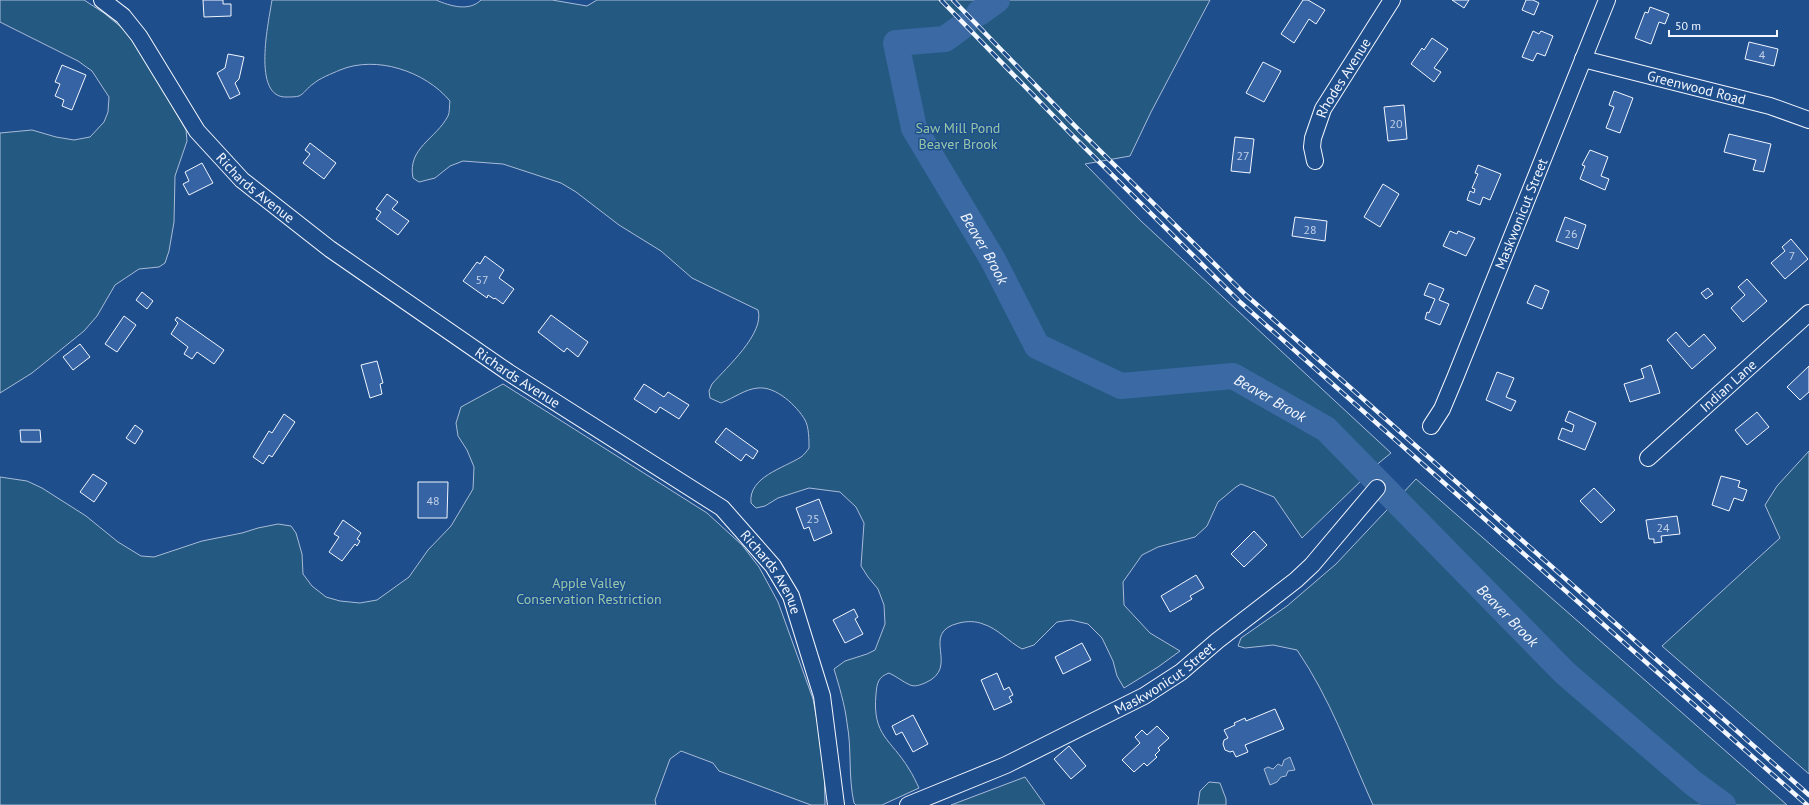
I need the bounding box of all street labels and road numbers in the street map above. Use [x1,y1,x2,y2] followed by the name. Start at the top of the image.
[1312,34,1375,120] street label: Rhodes Avenue
[1645,66,1748,109] street label: Greenwood Road
[212,149,298,227] street label: Richards Avenue
[1491,155,1552,272] street label: Maskwonicut Street
[471,343,564,412] street label: Richards Avenue
[1696,356,1760,416] street label: Indian Lane
[737,526,805,616] street label: Richards Avenue
[1111,638,1219,718] street label: Maskwonicut Street

